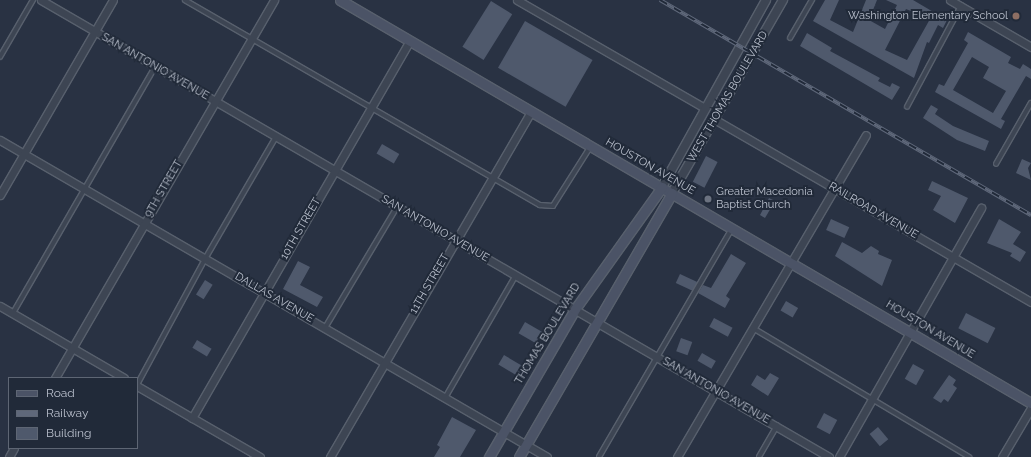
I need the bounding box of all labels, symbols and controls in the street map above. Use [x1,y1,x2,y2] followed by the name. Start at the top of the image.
[848,9,1008,23] place label: Washington Elementary School
[1011,11,1021,21] marker: Washington Elementary School
[685,29,771,165] street label: WEST THOMAS BOULEVARD
[99,31,211,103] street label: SAN ANTONIO AVENUE
[603,136,697,198] street label: HOUSTON AVENUE
[142,158,186,220] street label: 9TH STREET
[826,180,920,242] street label: RAILROAD AVENUE
[716,186,813,212] place label: Greater Macedonia Baptist Church
[379,193,491,265] street label: SAN ANTONIO AVENUE
[703,194,713,204] marker: Greater Macedonia Baptist Church
[278,196,324,262] street label: 10TH STREET
[408,252,452,316] street label: 11TH STREET
[232,270,316,326] street label: DALLAS AVENUE
[513,281,583,387] street label: THOMAS BOULEVARD
[883,298,977,362] street label: HOUSTON AVENUE
[660,355,772,427] street label: SAN ANTONIO AVENUE
[8,377,138,449] legend
[46,386,75,400] text: Road
[46,406,88,420] text: Railway
[46,426,92,440] text: Building

